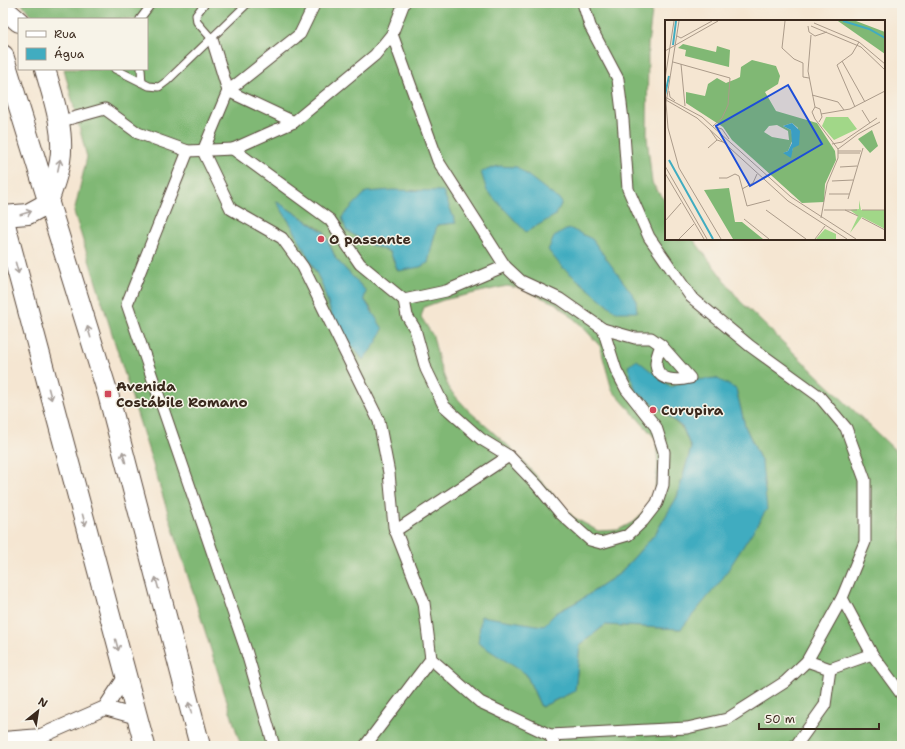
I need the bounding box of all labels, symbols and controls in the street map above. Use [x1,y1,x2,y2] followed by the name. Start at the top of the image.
[18,18,148,70] legend
[665,20,885,240] inset map
[54,26,77,42] text: Rua
[54,46,85,62] text: Água
[56,159,64,172] one-way arrow
[20,209,33,216] one-way arrow
[329,230,411,248] place label: O passante
[316,234,326,244] marker: O passante
[13,262,21,275] one-way arrow
[85,325,92,338] one-way arrow
[116,377,248,411] place label: Avenida Costábile Romano
[47,387,54,400] one-way arrow
[103,389,113,399] marker: Avenida Costábile Romano
[661,401,724,419] place label: Curupira
[648,405,658,415] marker: Curupira
[120,451,128,464] one-way arrow
[81,513,88,526] one-way arrow
[153,576,161,589] one-way arrow
[114,638,122,651] one-way arrow
[18,691,58,731] north arrow
[35,694,51,712] text: N
[186,702,194,715] one-way arrow
[759,705,879,731] scale bar
[765,711,795,727] text: 50 m

